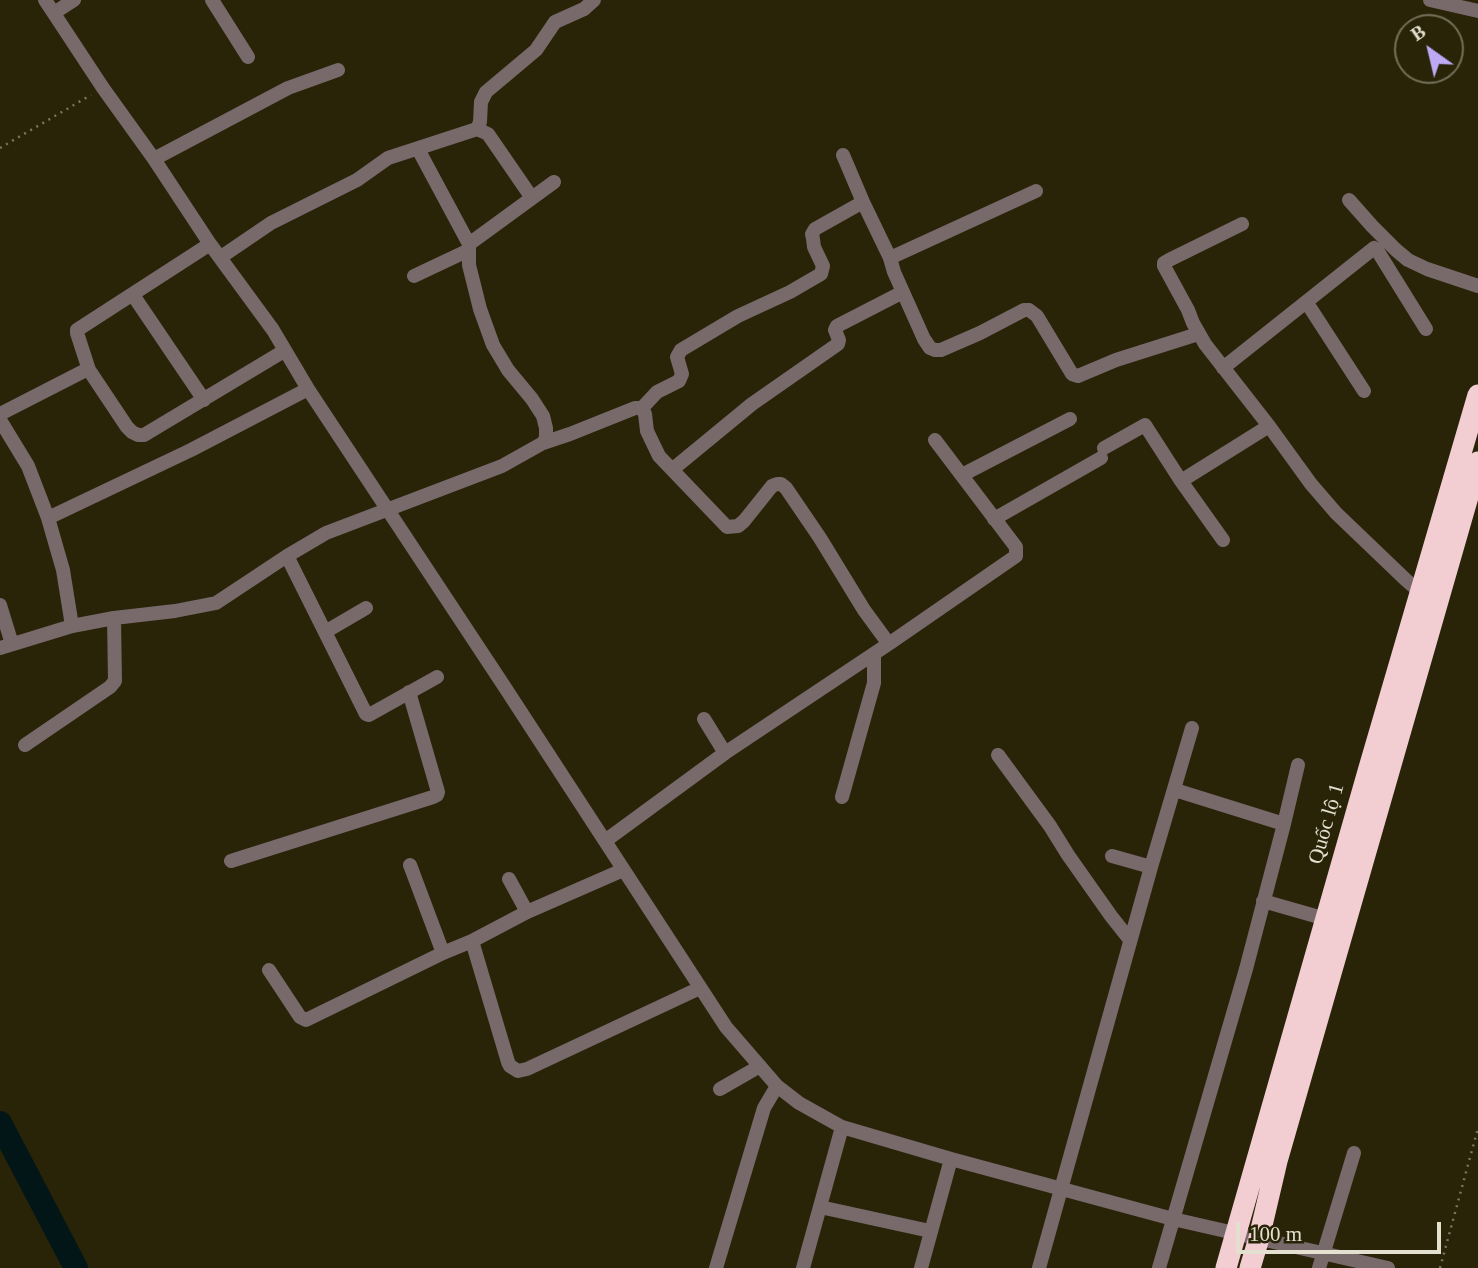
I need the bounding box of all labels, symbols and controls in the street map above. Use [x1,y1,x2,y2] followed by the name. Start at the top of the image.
[1394,14,1464,84] north arrow
[1407,21,1429,45] text: B
[1303,781,1351,867] street label: Quốc lộ 1
[1240,1208,1445,1252] scale bar
[1249,1222,1302,1246] text: 100 m

